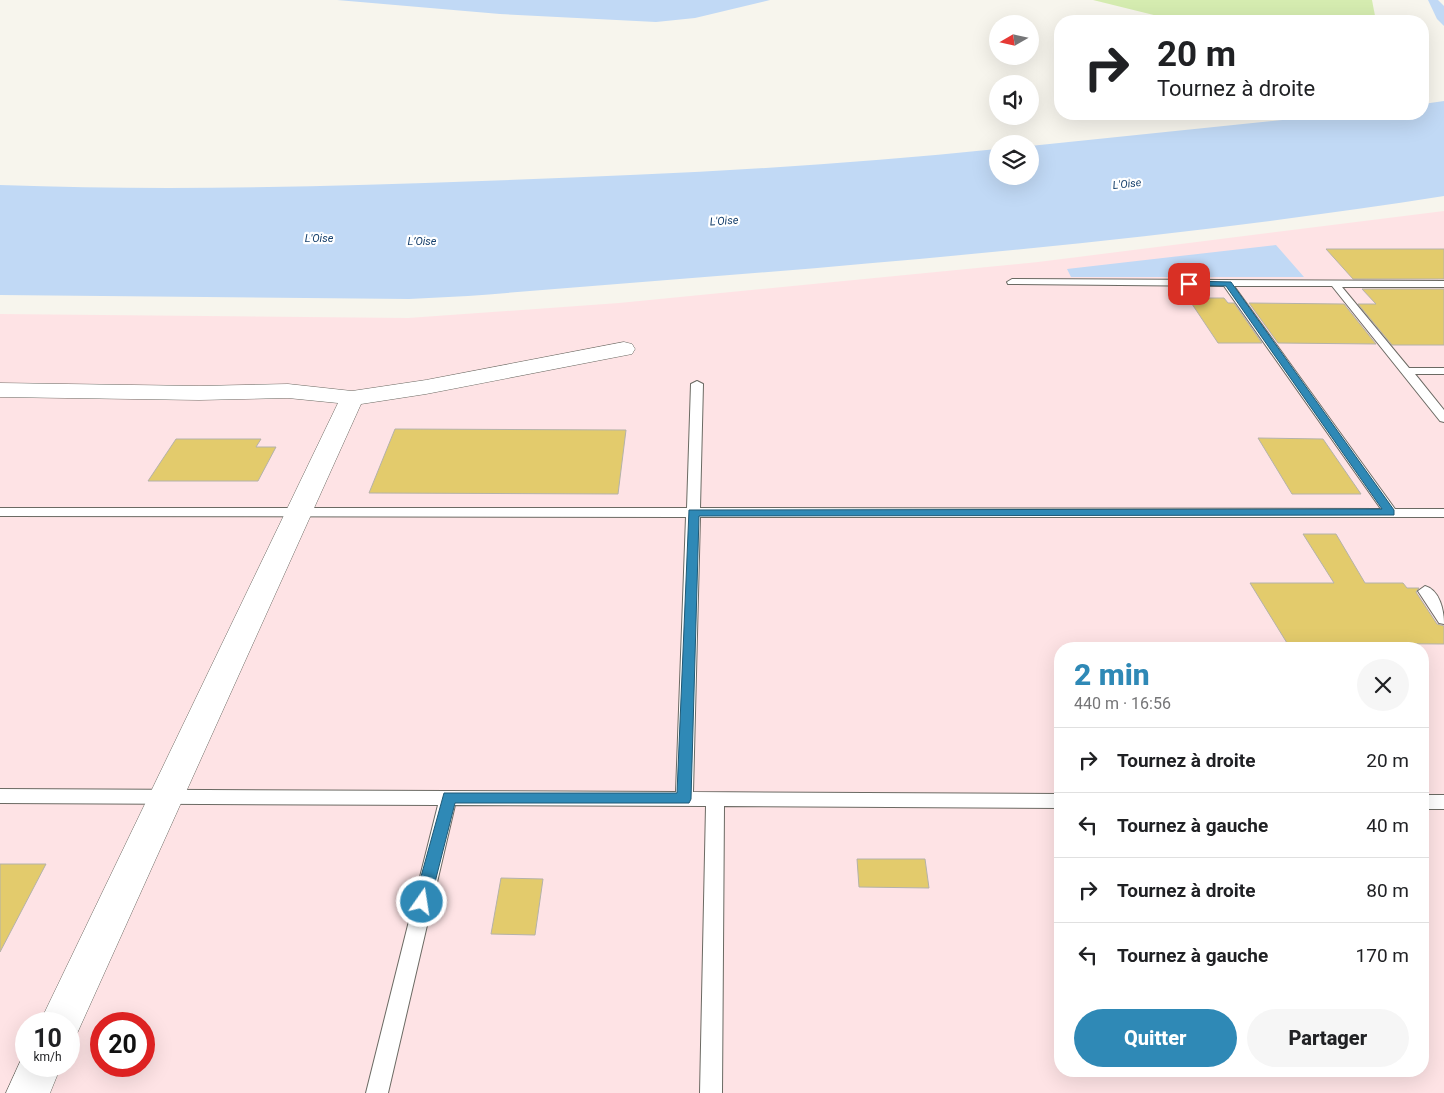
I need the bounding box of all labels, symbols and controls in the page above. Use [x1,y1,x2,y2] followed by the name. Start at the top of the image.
[989,15,1039,65] north arrow
[989,15,1039,185] map controls
[1157,34,1236,75] text: 20 m
[1074,35,1139,100] icon: right
[989,75,1039,125] button: sound
[1157,76,1315,101] text: Tournez à droite
[989,135,1039,185] button: layers
[1112,176,1142,192] water label: L'Oise
[709,213,739,228] water label: L'Oise
[305,232,334,245] water label: L'Oise
[408,235,437,248] water label: L’Oise
[1168,263,1210,305] pin
[1175,270,1203,298] icon: arrive
[1074,657,1150,692] text: 2 min
[1357,659,1409,711] button: close
[1074,694,1171,713] text: 440 m · 16:56
[1074,746,1102,774] icon: right
[1117,749,1256,772] text: Tournez à droite
[1366,749,1409,772] text: 20 m
[1074,811,1102,839] icon: left
[1117,814,1268,837] text: Tournez à gauche
[1366,814,1409,837] text: 40 m
[395,875,447,927] position arrow
[1074,876,1102,904] icon: right
[1117,879,1256,902] text: Tournez à droite
[1366,879,1409,902] text: 80 m
[1074,941,1102,969] icon: left
[1117,944,1268,967] text: Tournez à gauche
[1356,944,1409,967] text: 170 m
[1074,1009,1237,1067] button: Quitter
[1247,1009,1409,1067] button: Partager
[90,1012,155,1077] speed limit sign: 20
[33,1024,62,1053] text: 10
[33,1050,62,1064] text: km/h

